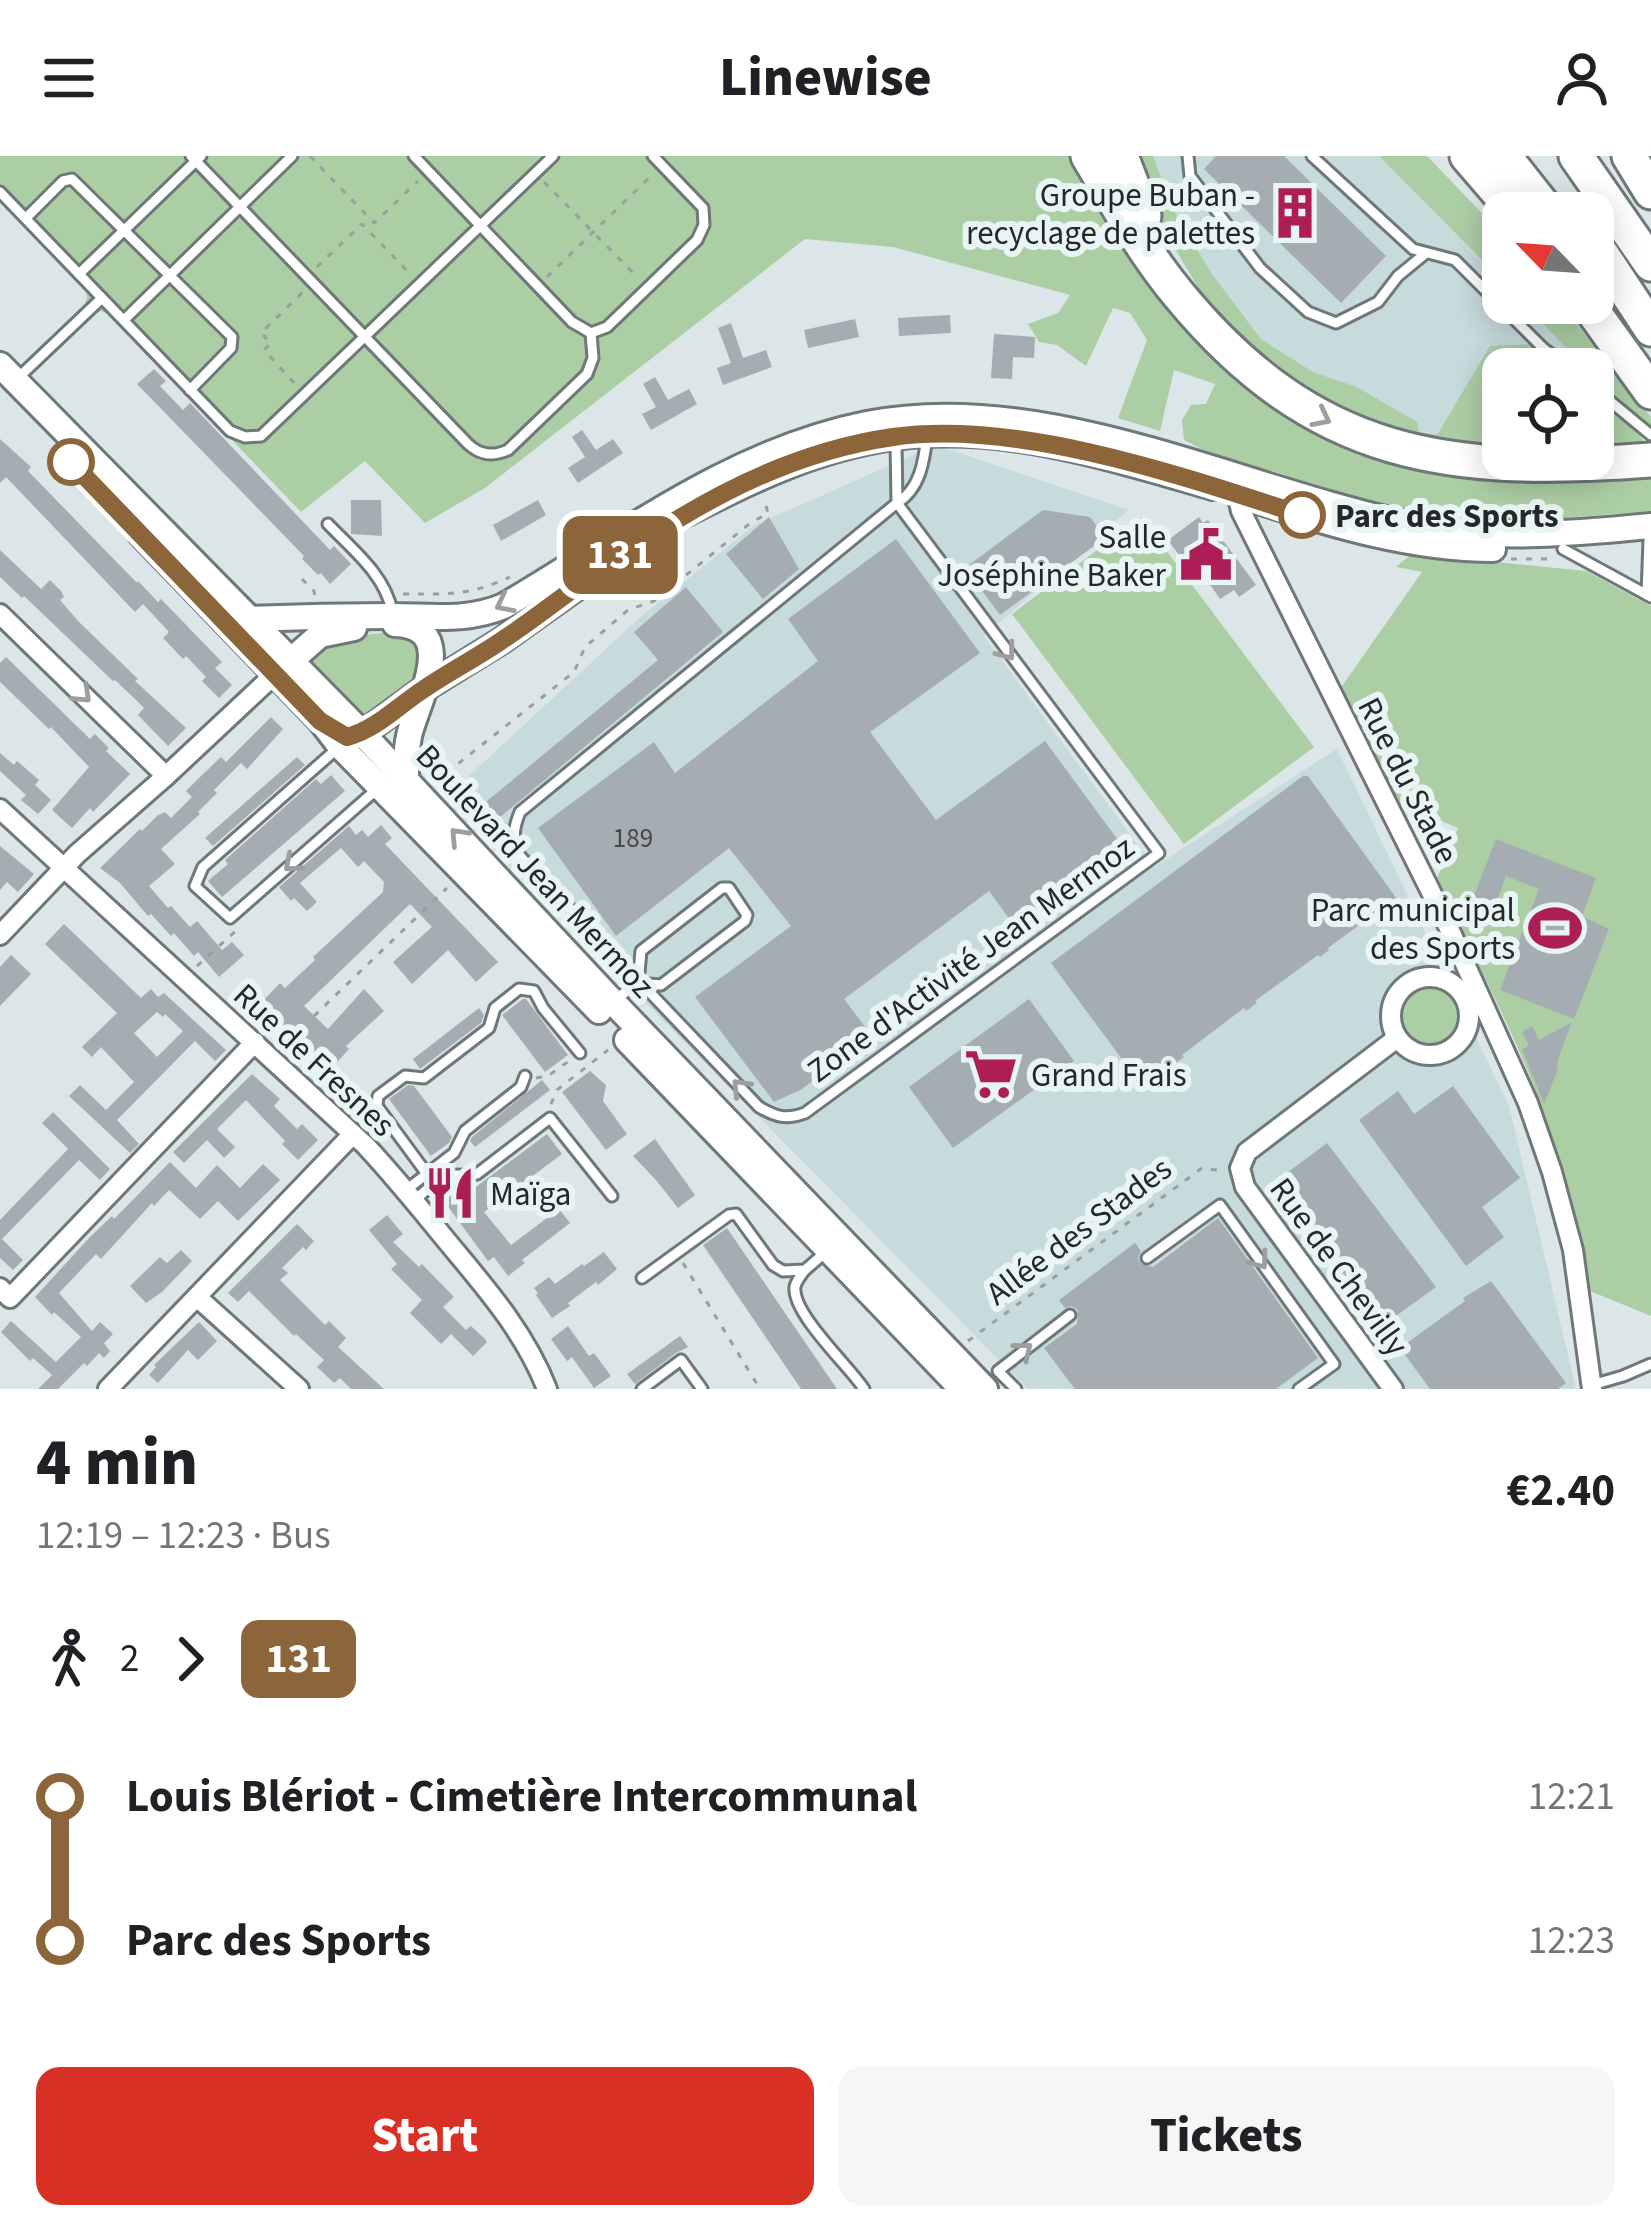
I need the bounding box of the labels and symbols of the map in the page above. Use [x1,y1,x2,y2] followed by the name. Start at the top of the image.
[966,172,1255,257] place label: Groupe Buban - recyclage de palettes
[1266,184,1324,242] building icon: Groupe Buban - recyclage de palettes
[1482,192,1614,324] north arrow
[1310,403,1332,426] one-way arrow
[49,440,93,484] unlabelled marker
[1280,493,1324,537] marker: Parc des Sports
[1335,493,1559,540] place label: Parc des Sports
[937,514,1167,599] place label: Salle Joséphine Baker
[551,516,689,594] line badge: 131
[1177,526,1235,584] public building icon: Salle Joséphine Baker
[495,590,516,614] one-way arrow
[993,639,1015,660] one-way arrow
[69,681,91,703] one-way arrow
[1346,689,1470,872] street label: Rue du Stade
[405,734,665,1008] street label: Boulevard Jean Mermoz
[613,819,653,858] house number: 189
[798,824,1144,1094] street label: Zone d'Activité Jean Mermoz
[451,828,472,849] one-way arrow
[284,849,306,871] one-way arrow
[1311,887,1515,972] place label: Parc municipal des Sports
[1526,899,1584,957] sports icon: Parc municipal des Sports
[223,973,405,1148] street label: Rue de Fresnes
[962,1045,1020,1103] supermarket icon: Grand Frais
[1031,1052,1187,1099] place label: Grand Frais
[732,1079,754,1101] one-way arrow
[976,1146,1182,1317] street label: Allée des Stades
[421,1164,479,1222] restaurant icon: Maïga
[1258,1168,1420,1366] street label: Rue de Chevilly
[490,1171,571,1218] place label: Maïga
[1246,1248,1268,1270] one-way arrow
[1010,1343,1032,1364] one-way arrow

